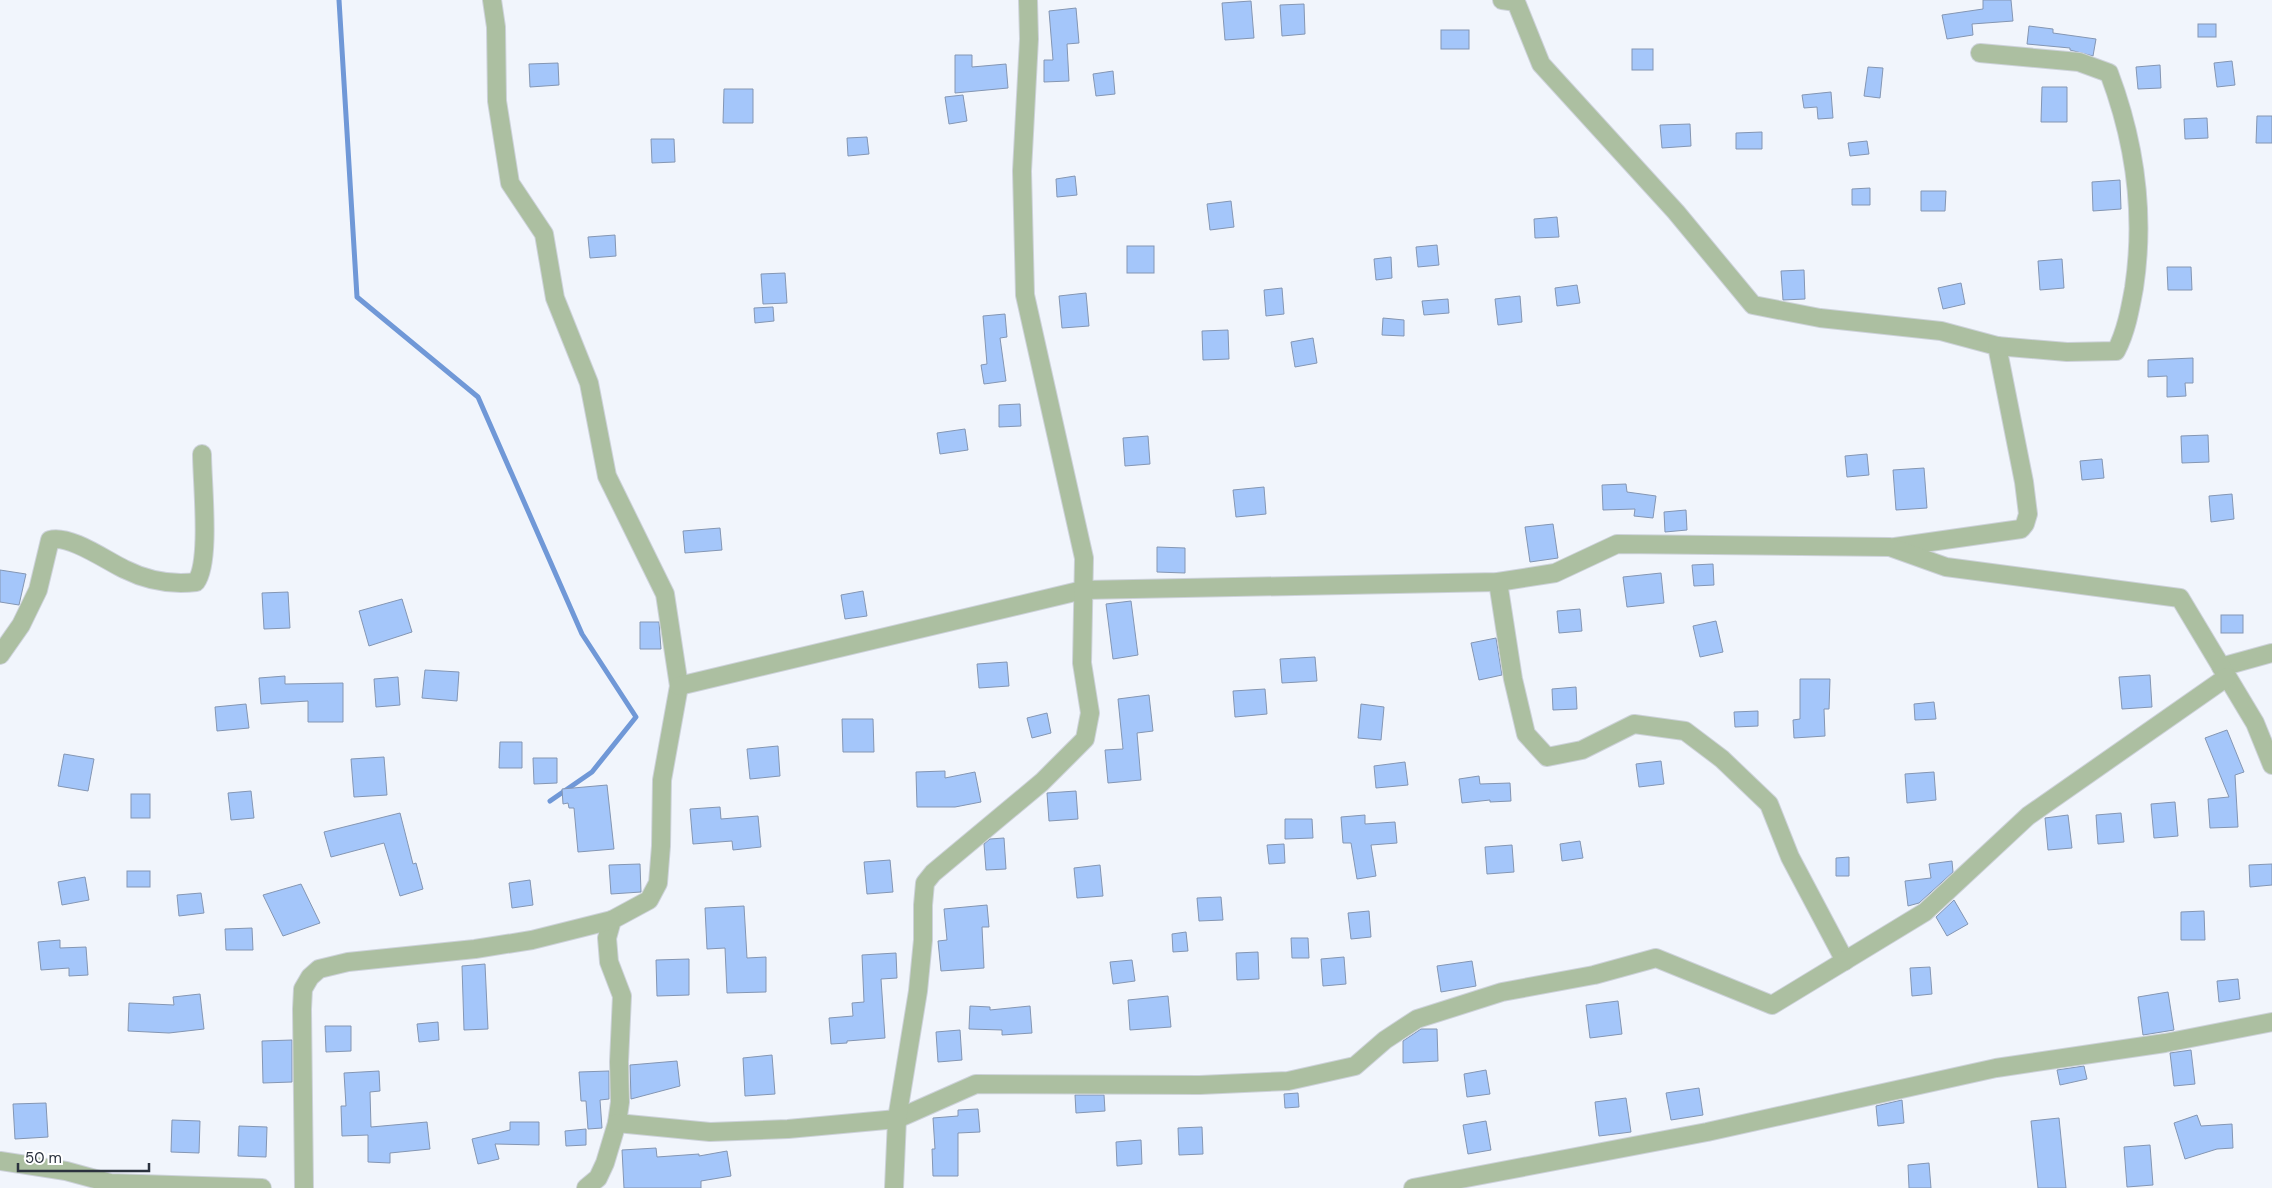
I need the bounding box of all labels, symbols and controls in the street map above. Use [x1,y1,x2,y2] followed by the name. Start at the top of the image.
[18,1140,149,1172] scale bar
[25,1148,62,1168] text: 50 m

